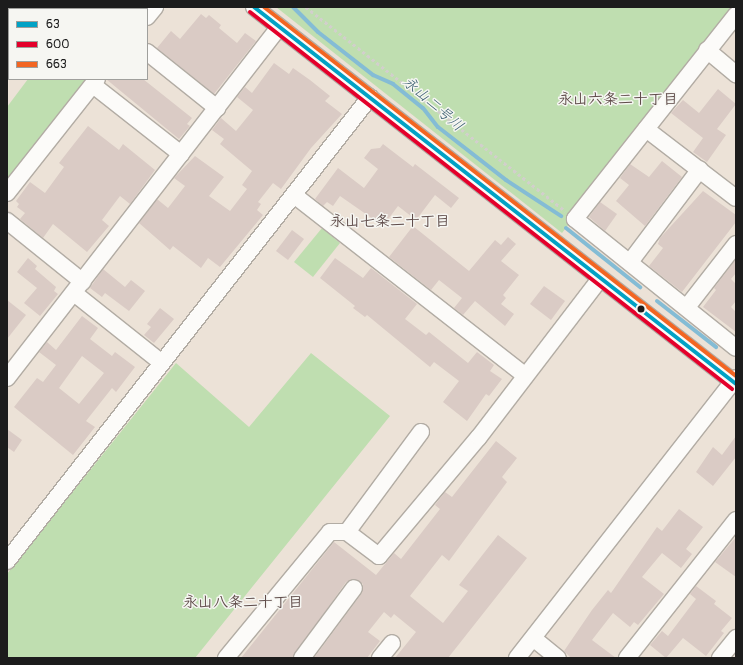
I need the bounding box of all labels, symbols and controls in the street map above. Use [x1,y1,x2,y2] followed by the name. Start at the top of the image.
[8,8,148,80] legend
[46,17,60,32] text: 63
[46,37,69,52] text: 600
[46,57,67,72] text: 663
[399,73,467,135] water label: 永山二号川
[558,91,678,109] district label: 永山六条二十丁目
[330,213,450,231] district label: 永山七条二十丁目
[636,304,646,314] unlabelled marker
[183,594,303,612] district label: 永山八条二十丁目

